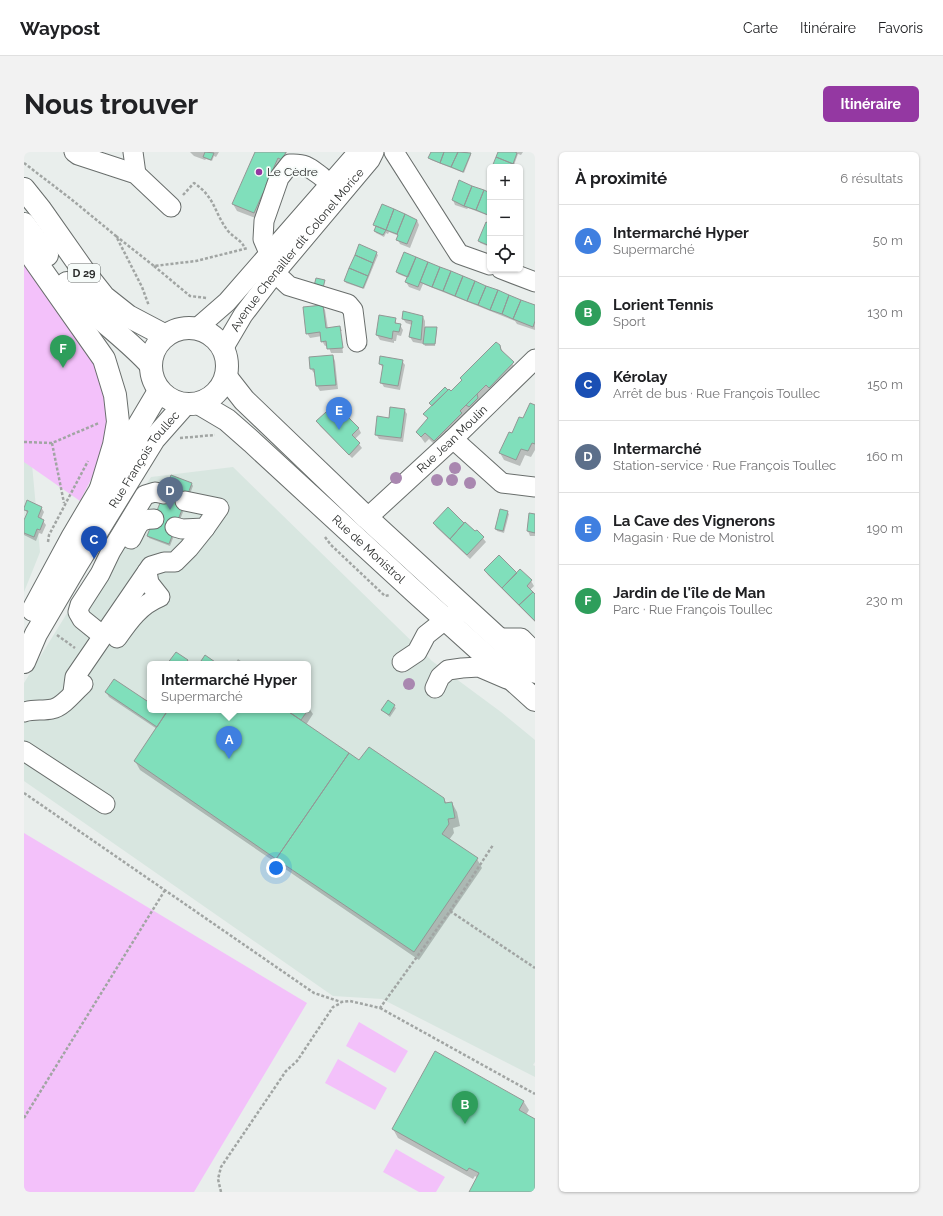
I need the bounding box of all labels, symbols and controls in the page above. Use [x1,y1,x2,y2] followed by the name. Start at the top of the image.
[20,17,100,39] text: Waypost
[743,20,778,36] text: Carte
[800,20,856,36] text: Itinéraire
[878,20,923,36] text: Favoris
[823,86,919,122] button: Itinéraire
[24,88,198,121] text: Nous trouver
[487,164,523,272] map controls
[487,164,523,200] button: +
[267,165,318,179] place label: Le Cèdre
[228,166,367,334] street label: Avenue Chenailler dit Colonel Morice
[254,167,264,177] marker: Le Cèdre
[575,168,667,188] text: À proximité
[840,171,903,186] text: 6 résultats
[487,200,523,236] button: −
[613,224,749,242] text: Intermarché Hyper
[584,233,592,248] text: A
[873,233,903,248] text: 50 m
[487,236,523,272] button: locate
[613,242,695,257] text: Supermarché
[68,264,100,282] road number: D 29
[613,296,714,314] text: Lorient Tennis
[584,305,592,320] text: B
[867,305,903,320] text: 130 m
[613,314,646,329] text: Sport
[50,335,76,368] pin: F
[613,368,668,386] text: Kérolay
[584,377,592,392] text: C
[867,377,903,392] text: 150 m
[613,386,820,401] text: Arrêt de bus · Rue François Toullec
[326,397,352,430] pin: E
[414,403,490,476] street label: Rue Jean Moulin
[106,408,183,511] street label: Rue François Toullec
[613,440,702,458] text: Intermarché
[583,449,593,464] text: D
[866,449,903,464] text: 160 m
[613,458,836,473] text: Station-service · Rue François Toullec
[157,477,183,510] pin: D
[329,512,408,587] street label: Rue de Monistrol
[613,512,775,530] text: La Cave des Vignerons
[584,521,592,536] text: E
[867,521,903,536] text: 190 m
[81,526,107,559] pin: C
[613,530,774,545] text: Magasin · Rue de Monistrol
[613,584,765,602] text: Jardin de l'île de Man
[584,593,592,608] text: F
[866,593,903,608] text: 230 m
[613,602,773,617] text: Parc · Rue François Toullec
[147,661,311,713] popup
[161,671,297,689] text: Intermarché Hyper
[161,689,243,704] text: Supermarché
[216,726,242,759] pin: A
[266,858,286,878] your location
[452,1091,478,1124] pin: B

